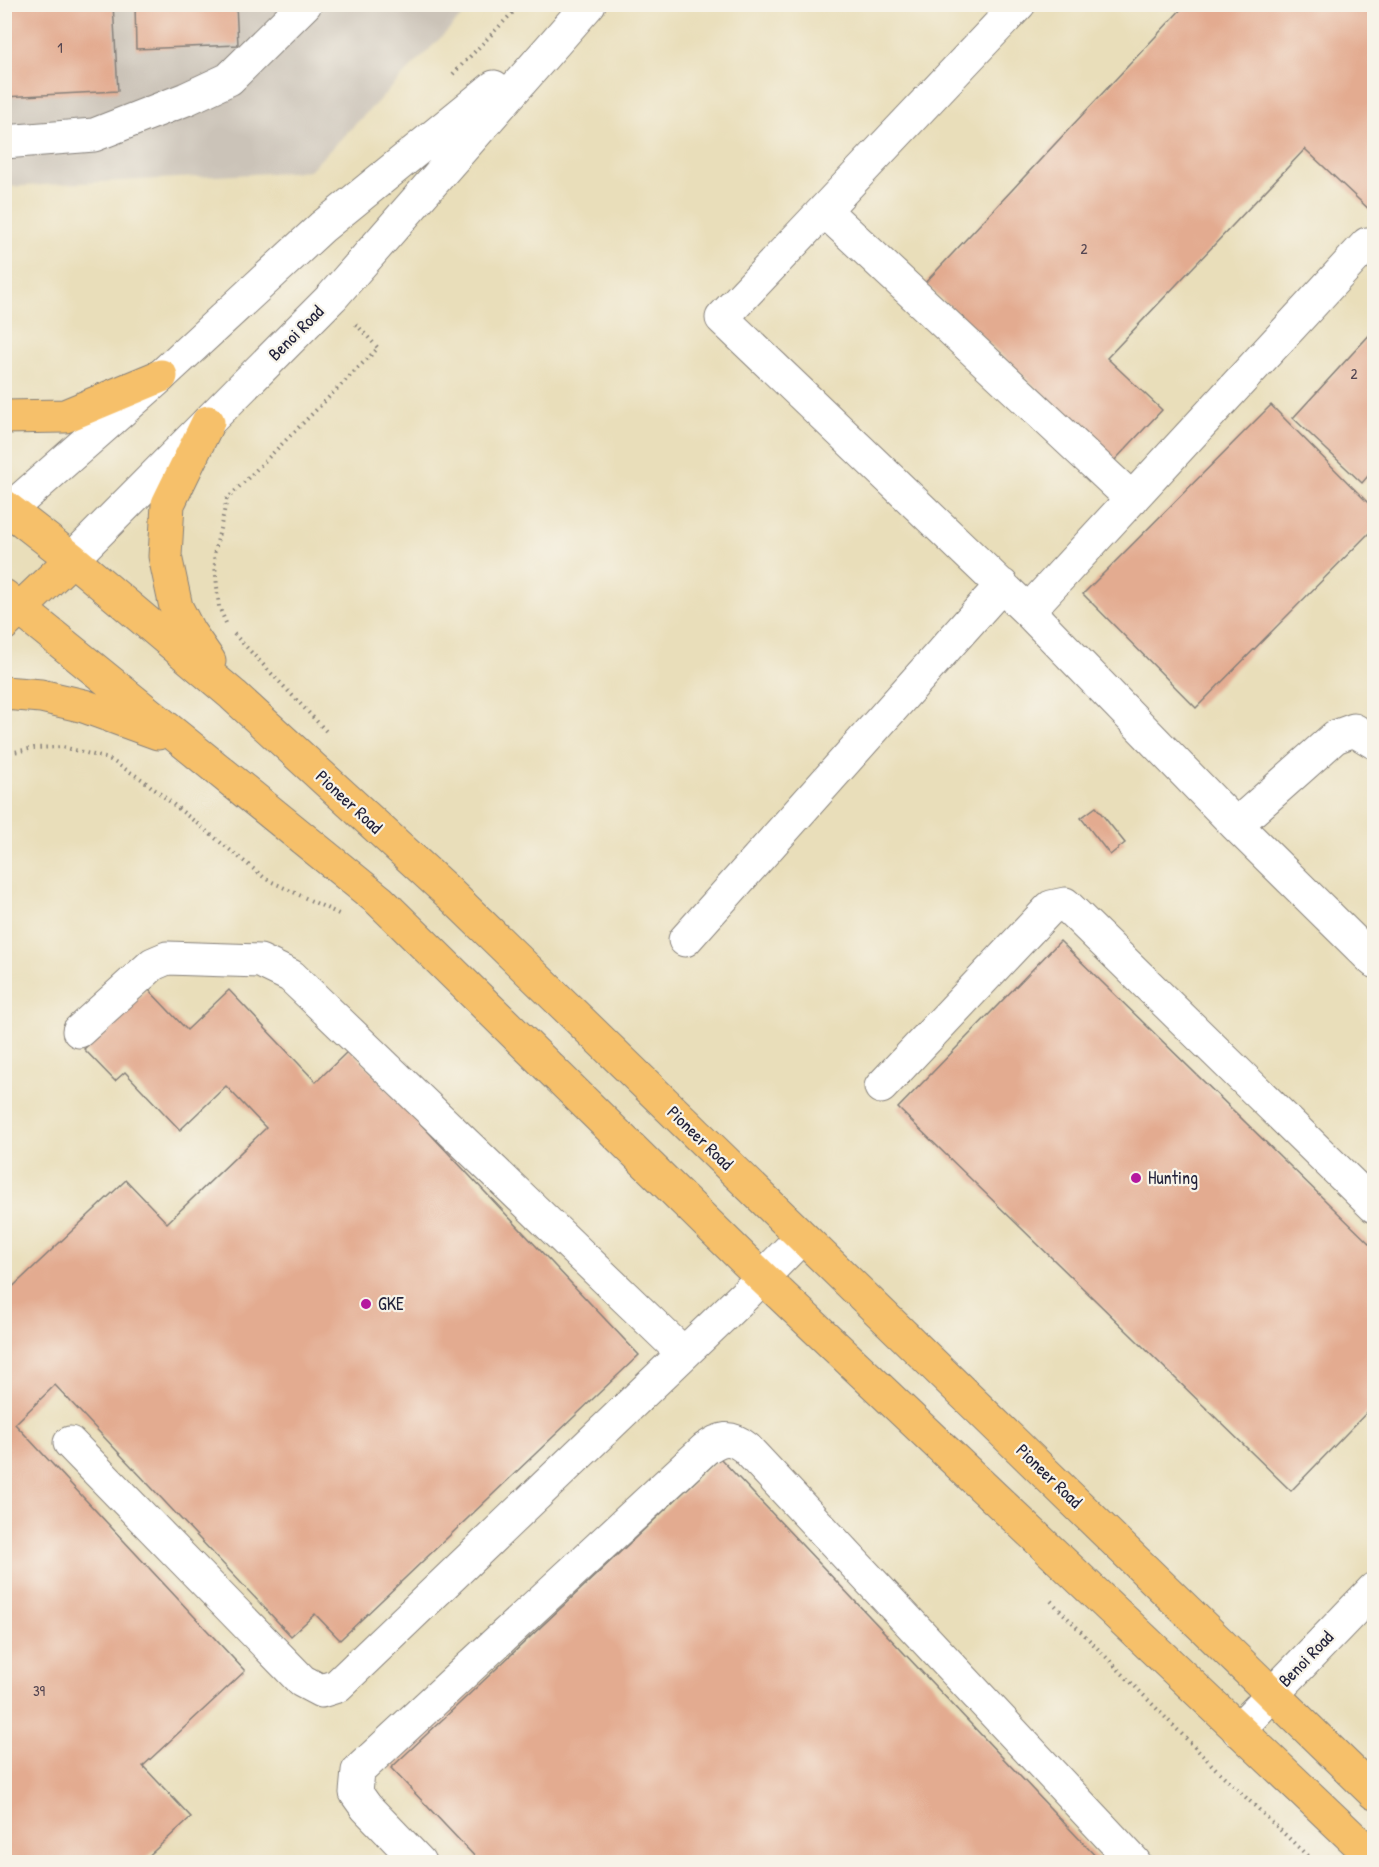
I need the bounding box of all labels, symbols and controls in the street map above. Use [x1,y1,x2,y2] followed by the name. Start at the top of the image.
[57,37,63,58] house number: 1
[1080,238,1088,259] house number: 2
[262,299,329,366] street label: Benoi Road
[1350,363,1358,384] house number: 2
[310,764,388,839] street label: Pioneer Road
[662,1100,739,1175] street label: Pioneer Road
[1148,1165,1198,1190] place label: Hunting
[1129,1171,1143,1185] marker: Hunting
[378,1291,404,1316] place label: GKE
[359,1297,373,1311] marker: GKE
[1011,1438,1088,1513] street label: Pioneer Road
[1273,1625,1339,1692] street label: Benoi Road
[33,1680,46,1701] house number: 39

